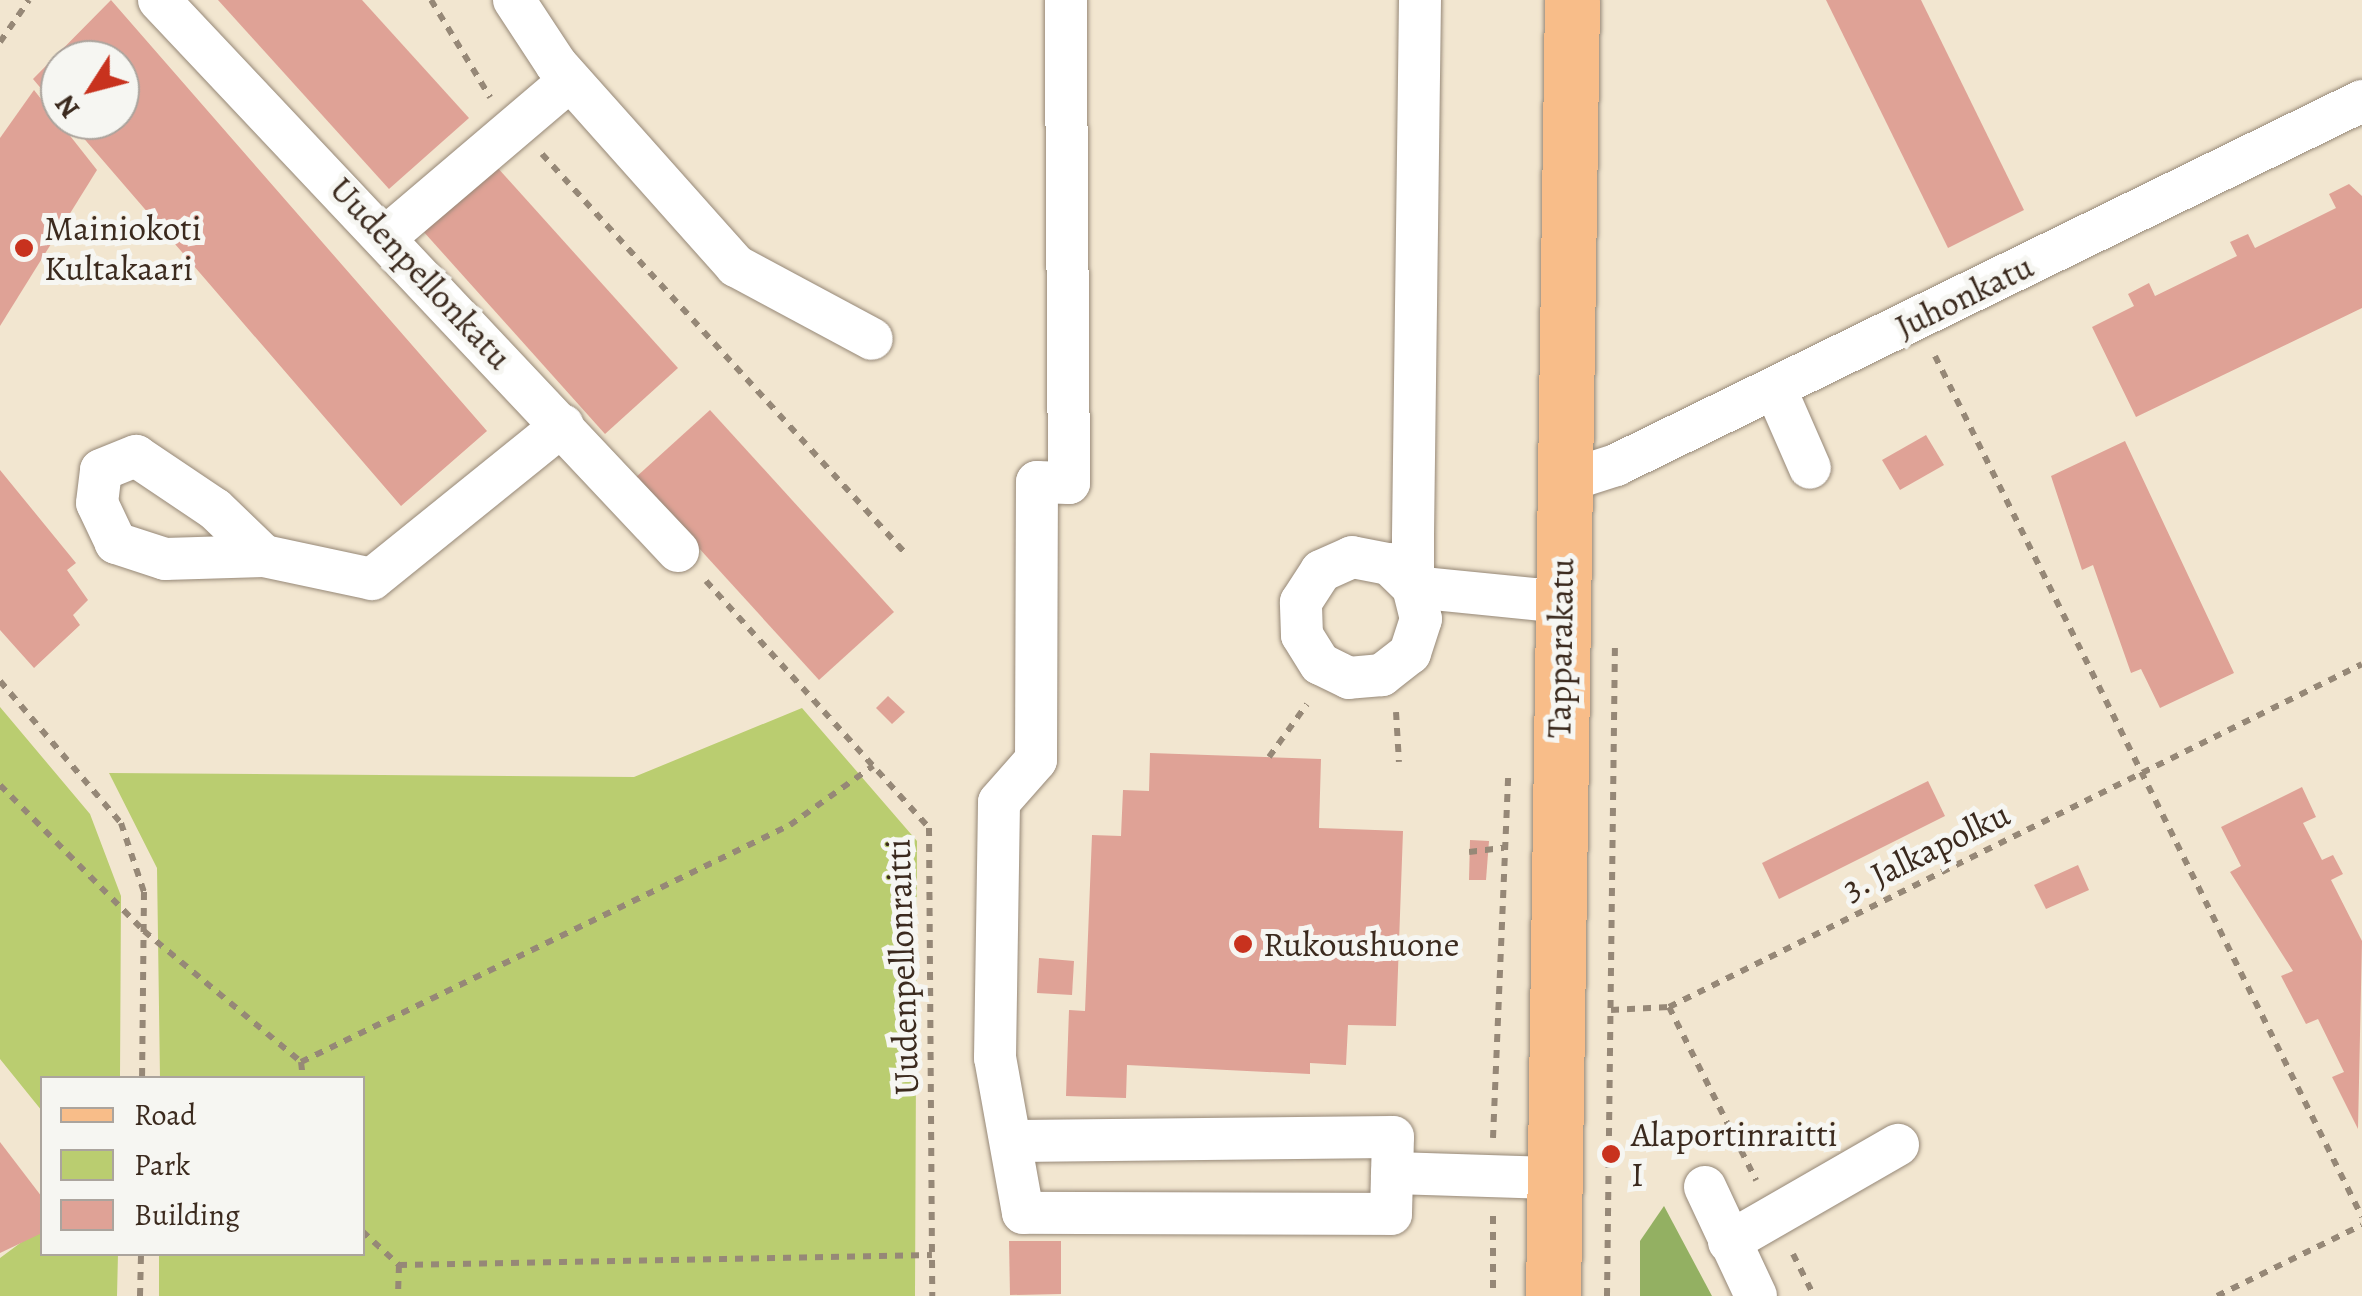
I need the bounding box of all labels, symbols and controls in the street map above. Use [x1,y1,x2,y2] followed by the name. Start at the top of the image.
[40,40,140,140] north arrow
[46,87,89,126] text: N
[321,168,521,378] street label: Uudenpellonkatu
[44,207,201,289] place label: Mainiokoti Kultakaari
[13,237,35,259] marker: Mainiokoti Kultakaari
[1888,245,2040,347] street label: Juhonkatu
[1537,558,1583,738] street label: Tapparakatu
[1835,792,2017,910] street label: 3. Jalkapolku
[877,838,927,1096] street label: Uudenpellonraitti
[1263,923,1459,965] place label: Rukoushuone
[1232,933,1254,955] marker: Rukoushuone
[40,1076,365,1256] legend
[134,1095,196,1135] text: Road
[1631,1113,1838,1195] place label: Alaportinraitti I
[1600,1143,1622,1165] marker: Alaportinraitti I
[134,1145,190,1185] text: Park
[134,1195,240,1235] text: Building

